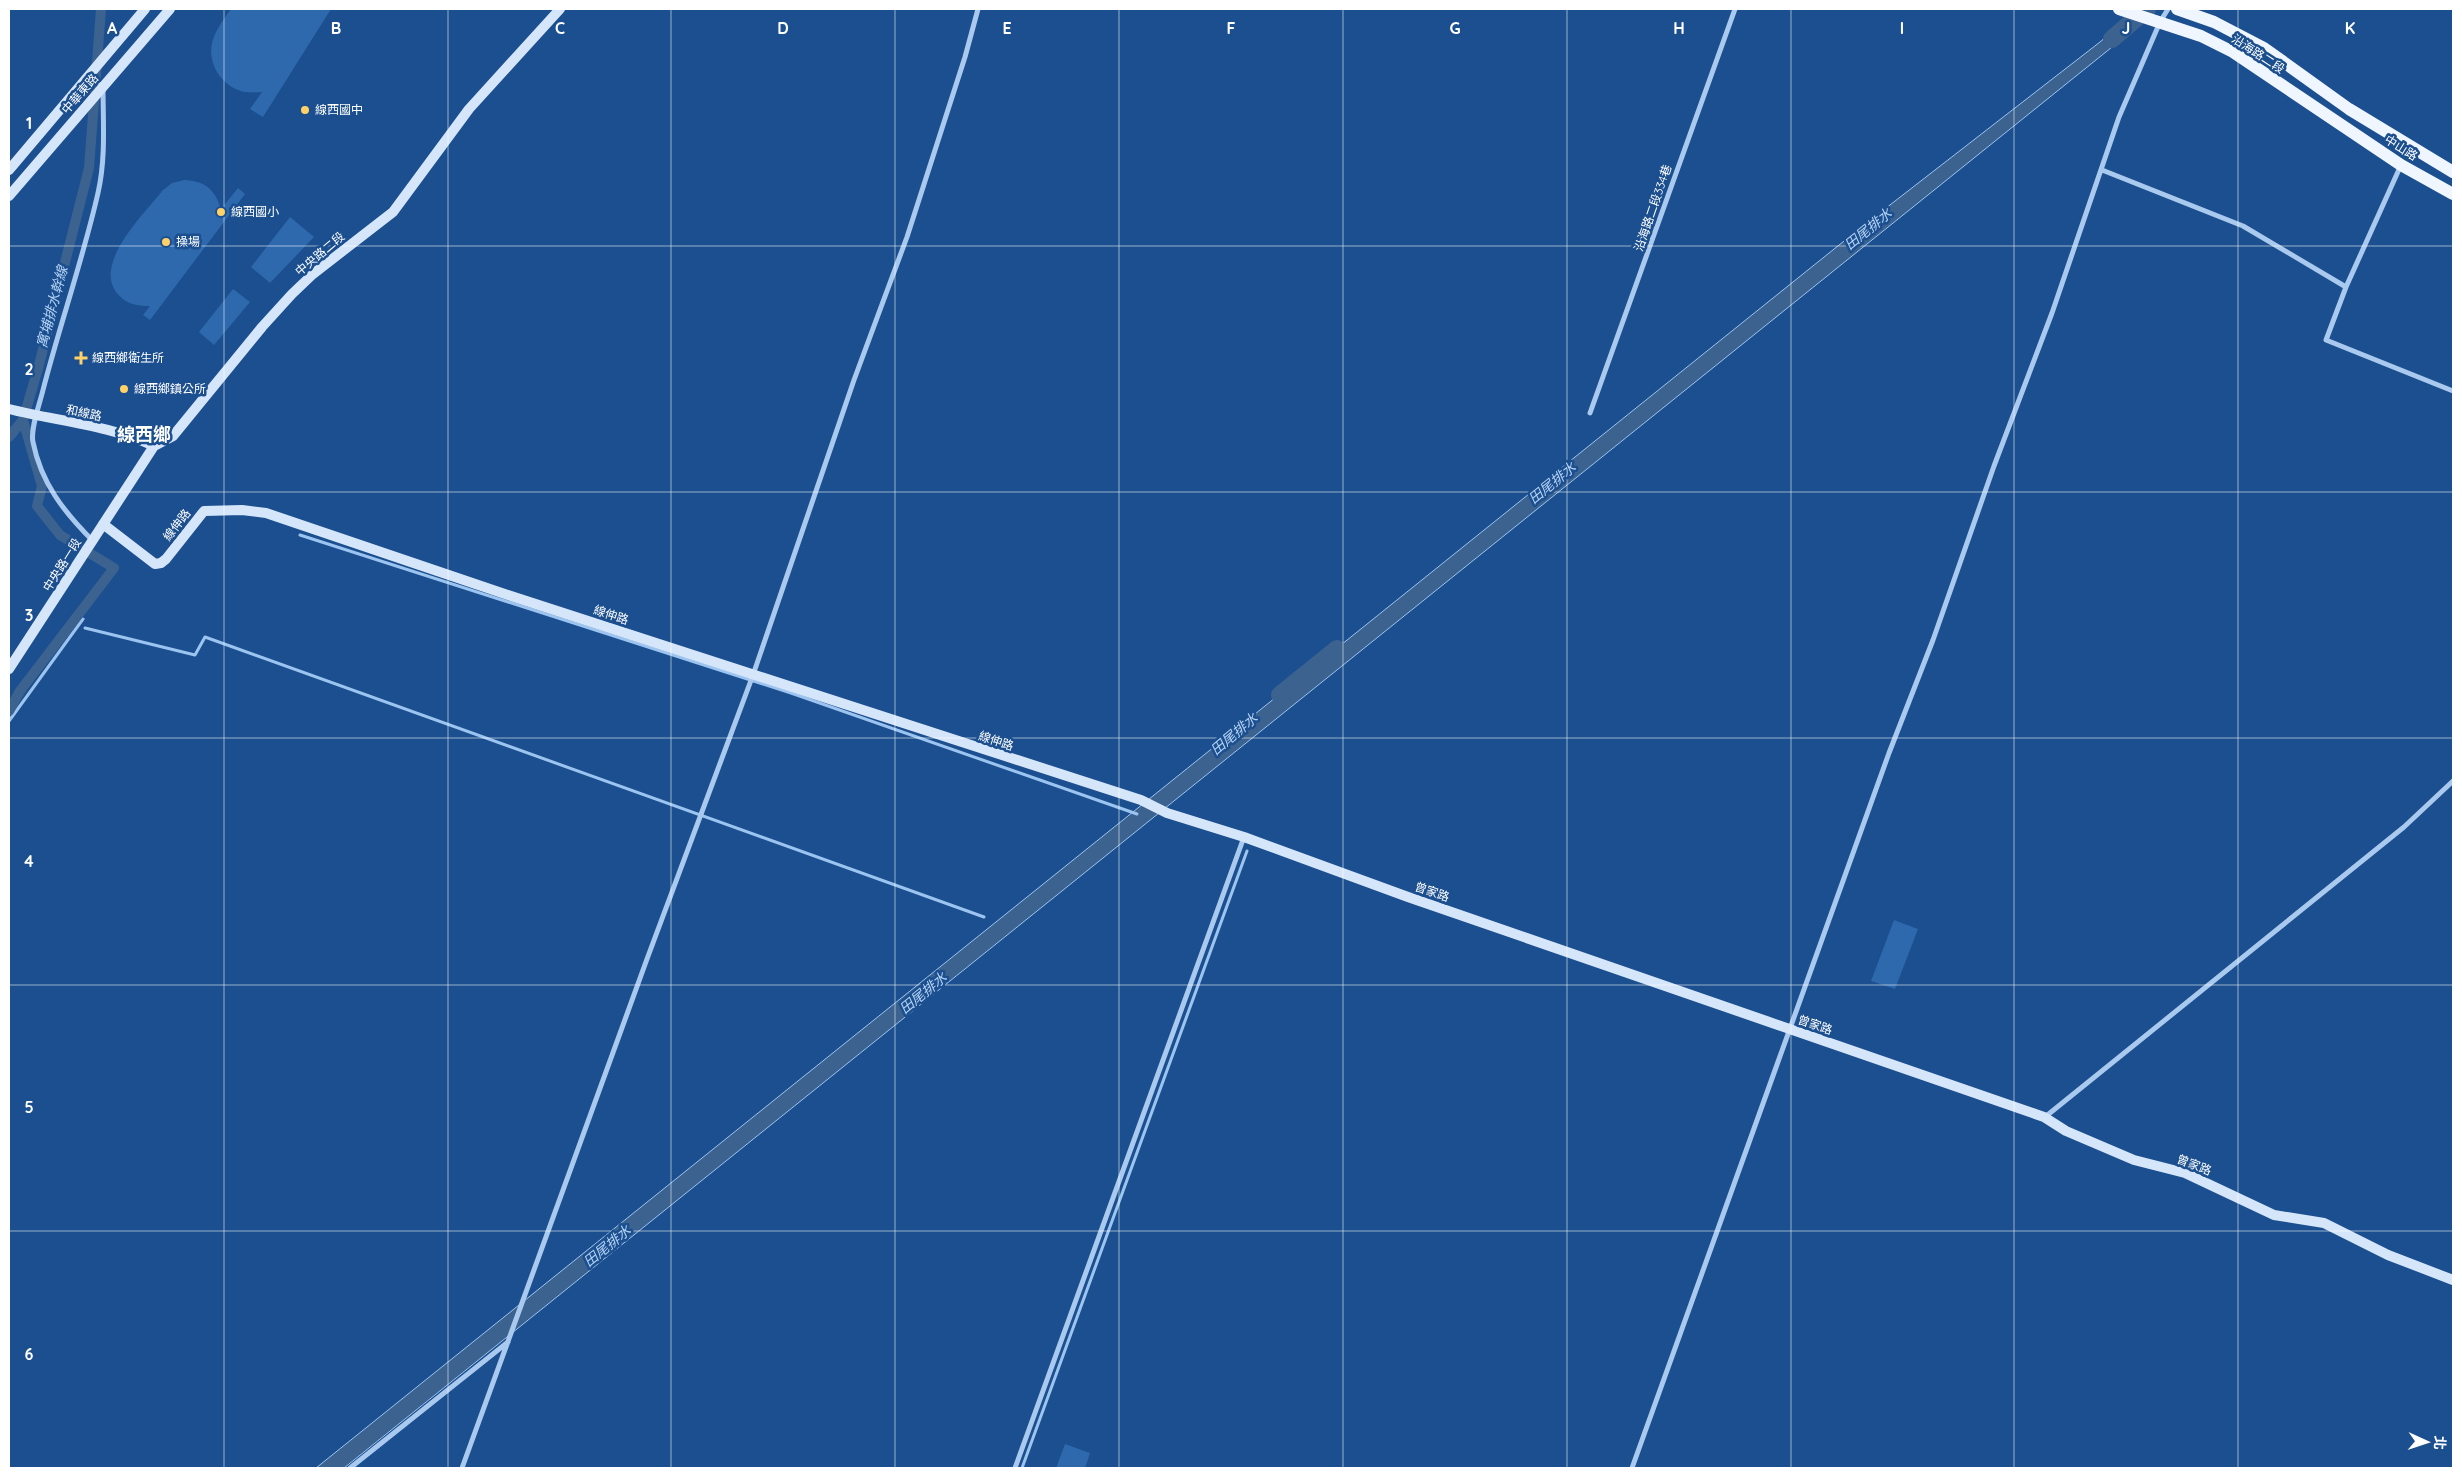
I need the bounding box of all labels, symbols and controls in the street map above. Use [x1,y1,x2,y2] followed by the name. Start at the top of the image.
[107,18,118,38] text: A
[331,18,341,38] text: B
[555,18,565,38] text: C
[777,18,789,38] text: D
[1002,18,1012,38] text: E
[1227,18,1236,38] text: F
[1449,18,1461,38] text: G
[1673,18,1685,38] text: H
[1900,18,1904,38] text: I
[2122,18,2130,38] text: J
[2345,18,2355,38] text: K
[2229,31,2288,76] street label: 沿海路二段
[58,71,101,117] street label: 中華東路
[315,102,363,117] place label: 線西國中
[299,104,311,116] marker: 線西國中
[26,113,32,133] text: 1
[2382,132,2421,163] street label: 中山路
[1631,162,1674,253] street label: 沿海路二段334巷
[231,204,279,219] place label: 線西國小
[1841,204,1896,254] water label: 田尾排水
[215,206,227,218] marker: 線西國小
[292,229,347,279] street label: 中央路二段
[176,234,200,249] place label: 操場
[160,236,172,248] marker: 操場
[32,262,72,350] water label: 寓埔排水幹線
[92,350,164,365] place label: 線西鄉衛生所
[74,351,88,365] marker: 線西鄉衛生所
[24,359,34,379] text: 2
[134,381,206,396] place label: 線西鄉鎮公所
[118,383,130,395] marker: 線西鄉鎮公所
[65,401,103,424] street label: 和線路
[117,423,171,446] district label: 線西鄉
[1525,458,1580,508] water label: 田尾排水
[160,506,194,543] street label: 線伸路
[39,535,84,594] street label: 中央路一段
[592,602,631,627] street label: 線伸路
[25,605,33,625] text: 3
[1207,708,1262,759] water label: 田尾排水
[977,728,1016,753] street label: 線伸路
[24,851,34,871] text: 4
[1413,879,1452,904] street label: 曾家路
[896,968,951,1018] water label: 田尾排水
[1796,1012,1835,1037] street label: 曾家路
[24,1097,34,1117] text: 5
[2175,1151,2214,1178] street label: 曾家路
[580,1221,635,1271] water label: 田尾排水
[25,1344,34,1364] text: 6
[2402,1417,2452,1467] north arrow
[2431,1435,2449,1450] text: 北

